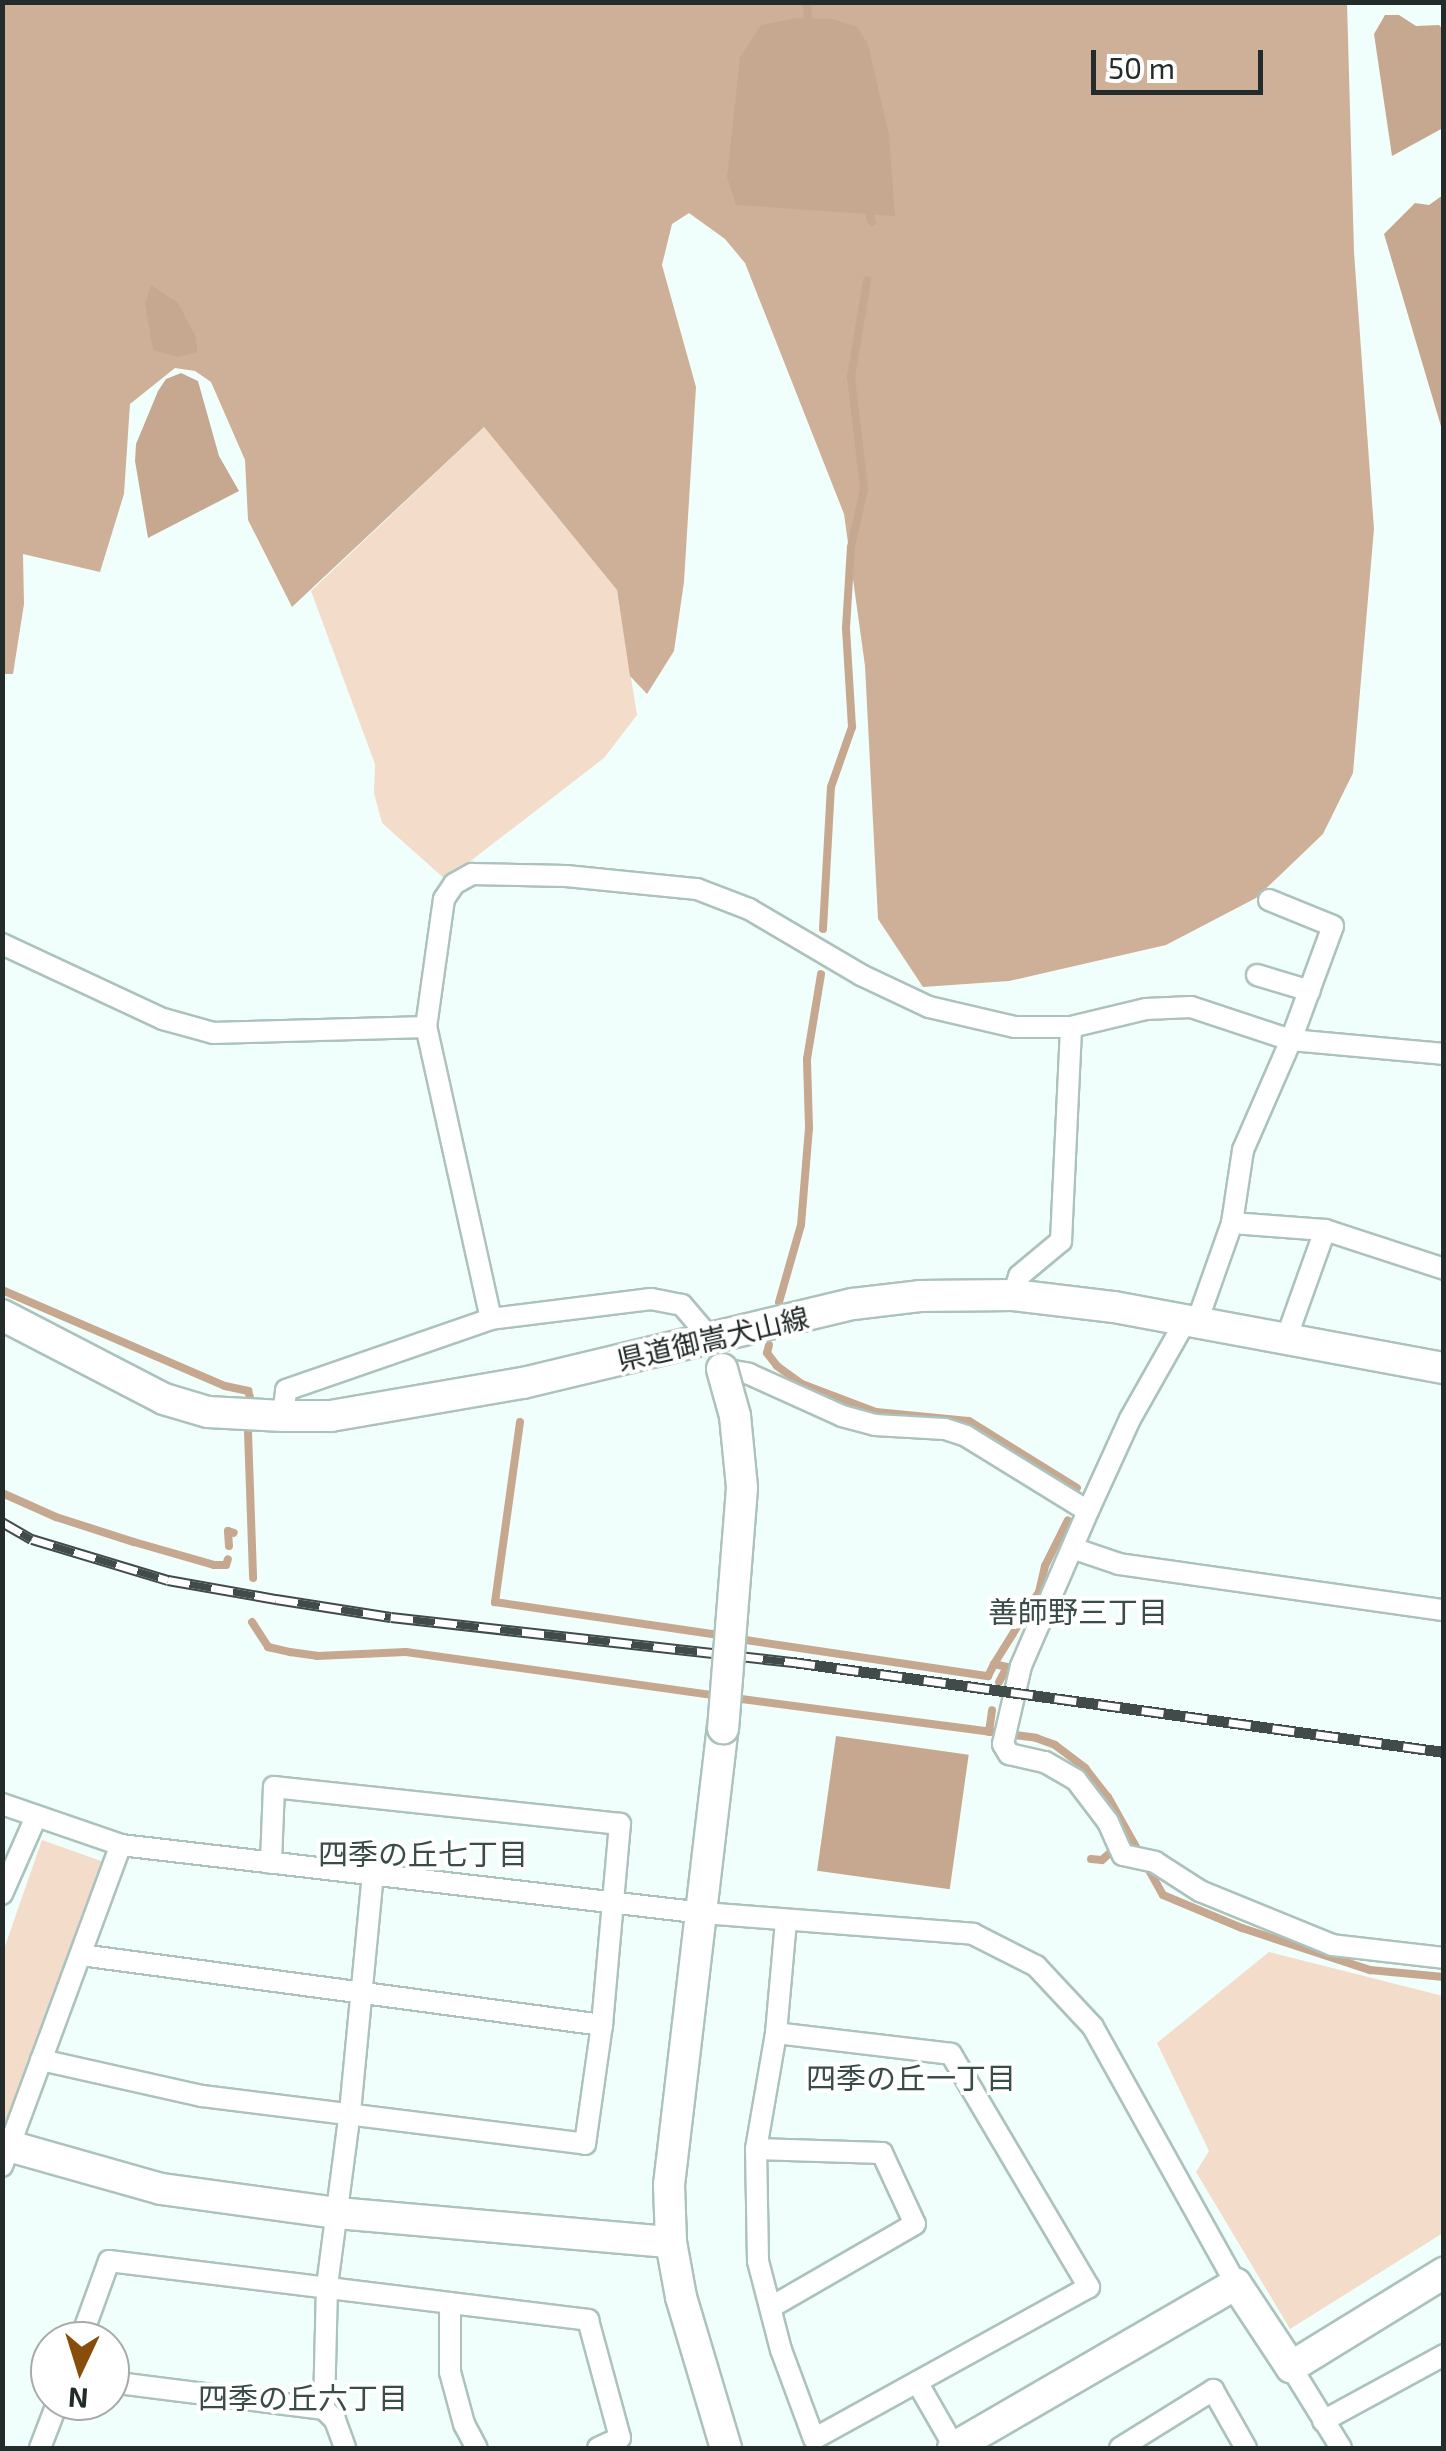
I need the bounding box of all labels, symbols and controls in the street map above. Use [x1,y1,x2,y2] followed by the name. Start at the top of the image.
[1096,30,1268,92] scale bar
[1108,49,1175,85] text: 50 m
[614,1300,812,1376] street label: 県道御嵩犬山線
[988,1593,1168,1629] district label: 善師野三丁目
[318,1835,528,1871] district label: 四季の丘七丁目
[806,2059,1016,2095] district label: 四季の丘一丁目
[30,2321,130,2421] north arrow
[198,2379,408,2415] district label: 四季の丘六丁目
[67,2381,89,2417] text: N

